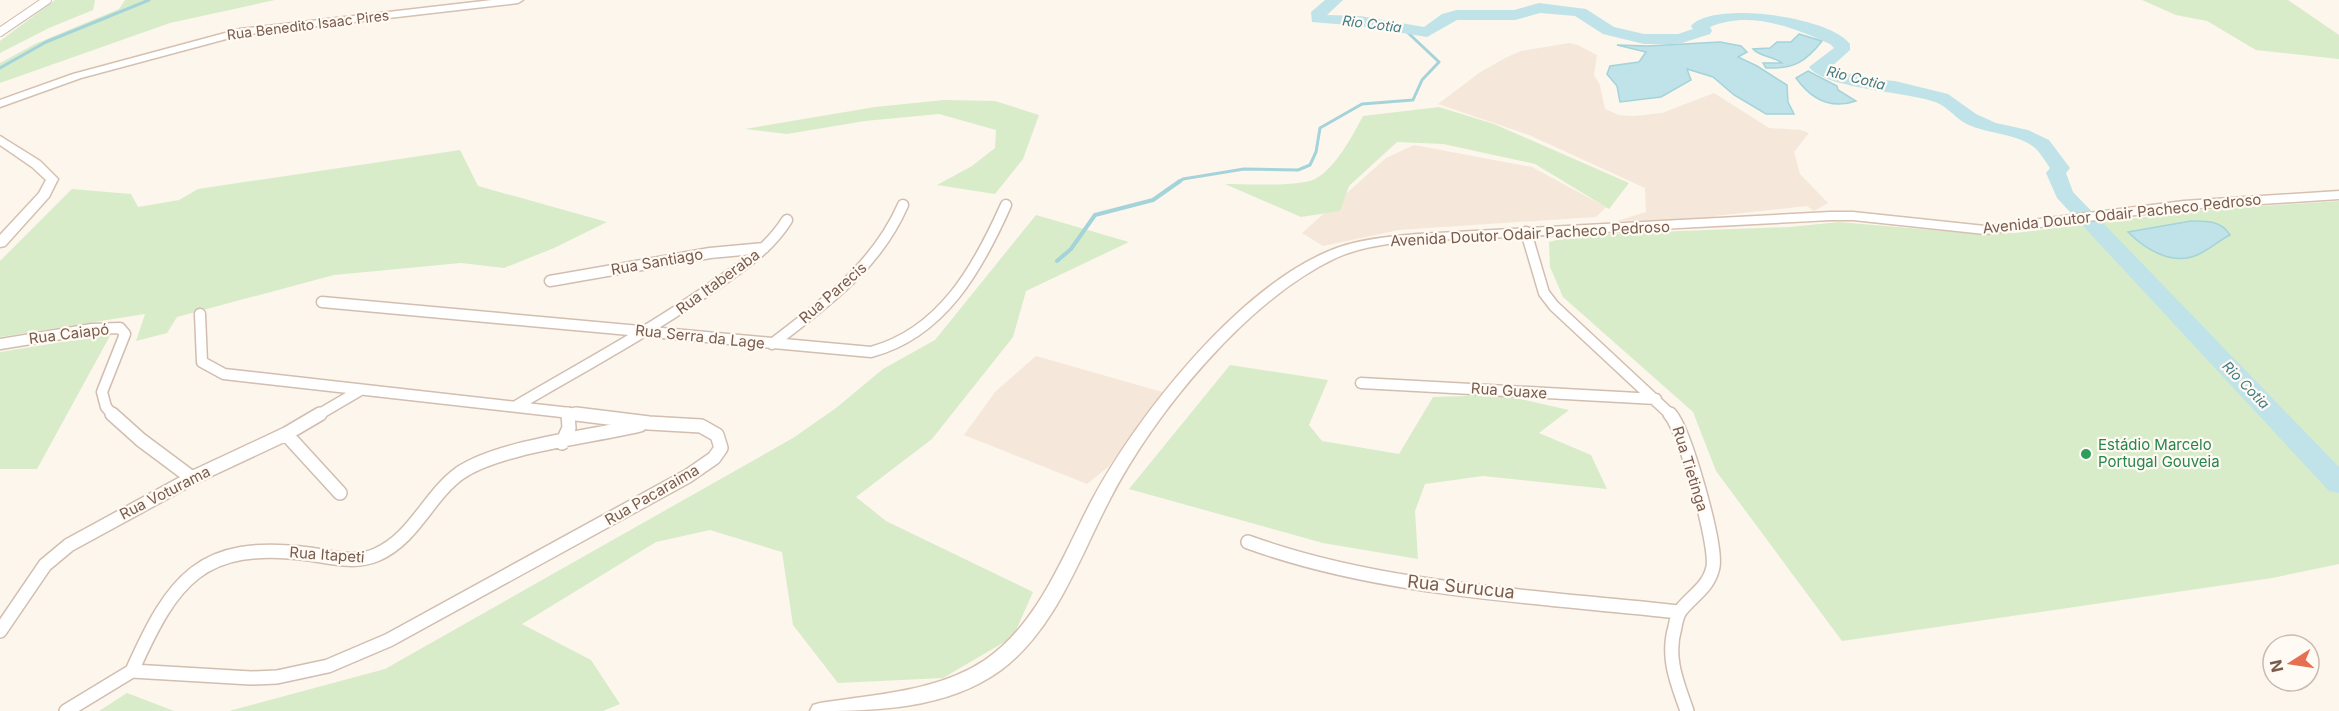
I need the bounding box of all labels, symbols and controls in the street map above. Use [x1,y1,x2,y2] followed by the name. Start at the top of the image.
[226,6,390,43] street label: Rua Benedito Isaac Pires
[1341,11,1403,36] water label: Rio Cotia
[1825,62,1888,93] water label: Rio Cotia
[1982,189,2262,238] street label: Avenida Doutor Odair Pacheco Pedroso
[1390,217,1670,250] street label: Avenida Doutor Odair Pacheco Pedroso
[609,244,704,279] street label: Rua Santiago
[672,245,763,318] street label: Rua Itaberaba
[795,258,870,327] street label: Rua Parecis
[28,319,110,348] street label: Rua Caiapó
[634,320,766,353] street label: Rua Serra da Lage
[2219,357,2274,412] water label: Rio Cotia
[1470,378,1548,403] street label: Rua Guaxe
[1668,424,1712,514] street label: Rua Tietinga
[2098,435,2220,471] place label: Estádio Marcelo Portugal Gouveia
[2079,447,2093,461] marker: Estádio Marcelo Portugal Gouveia
[601,460,702,529] street label: Rua Pacaraima
[116,462,213,524] street label: Rua Voturama
[289,542,365,567] street label: Rua Itapeti
[1406,570,1516,603] street label: Rua Surucua
[2261,633,2321,693] north arrow
[2265,658,2287,674] text: N

